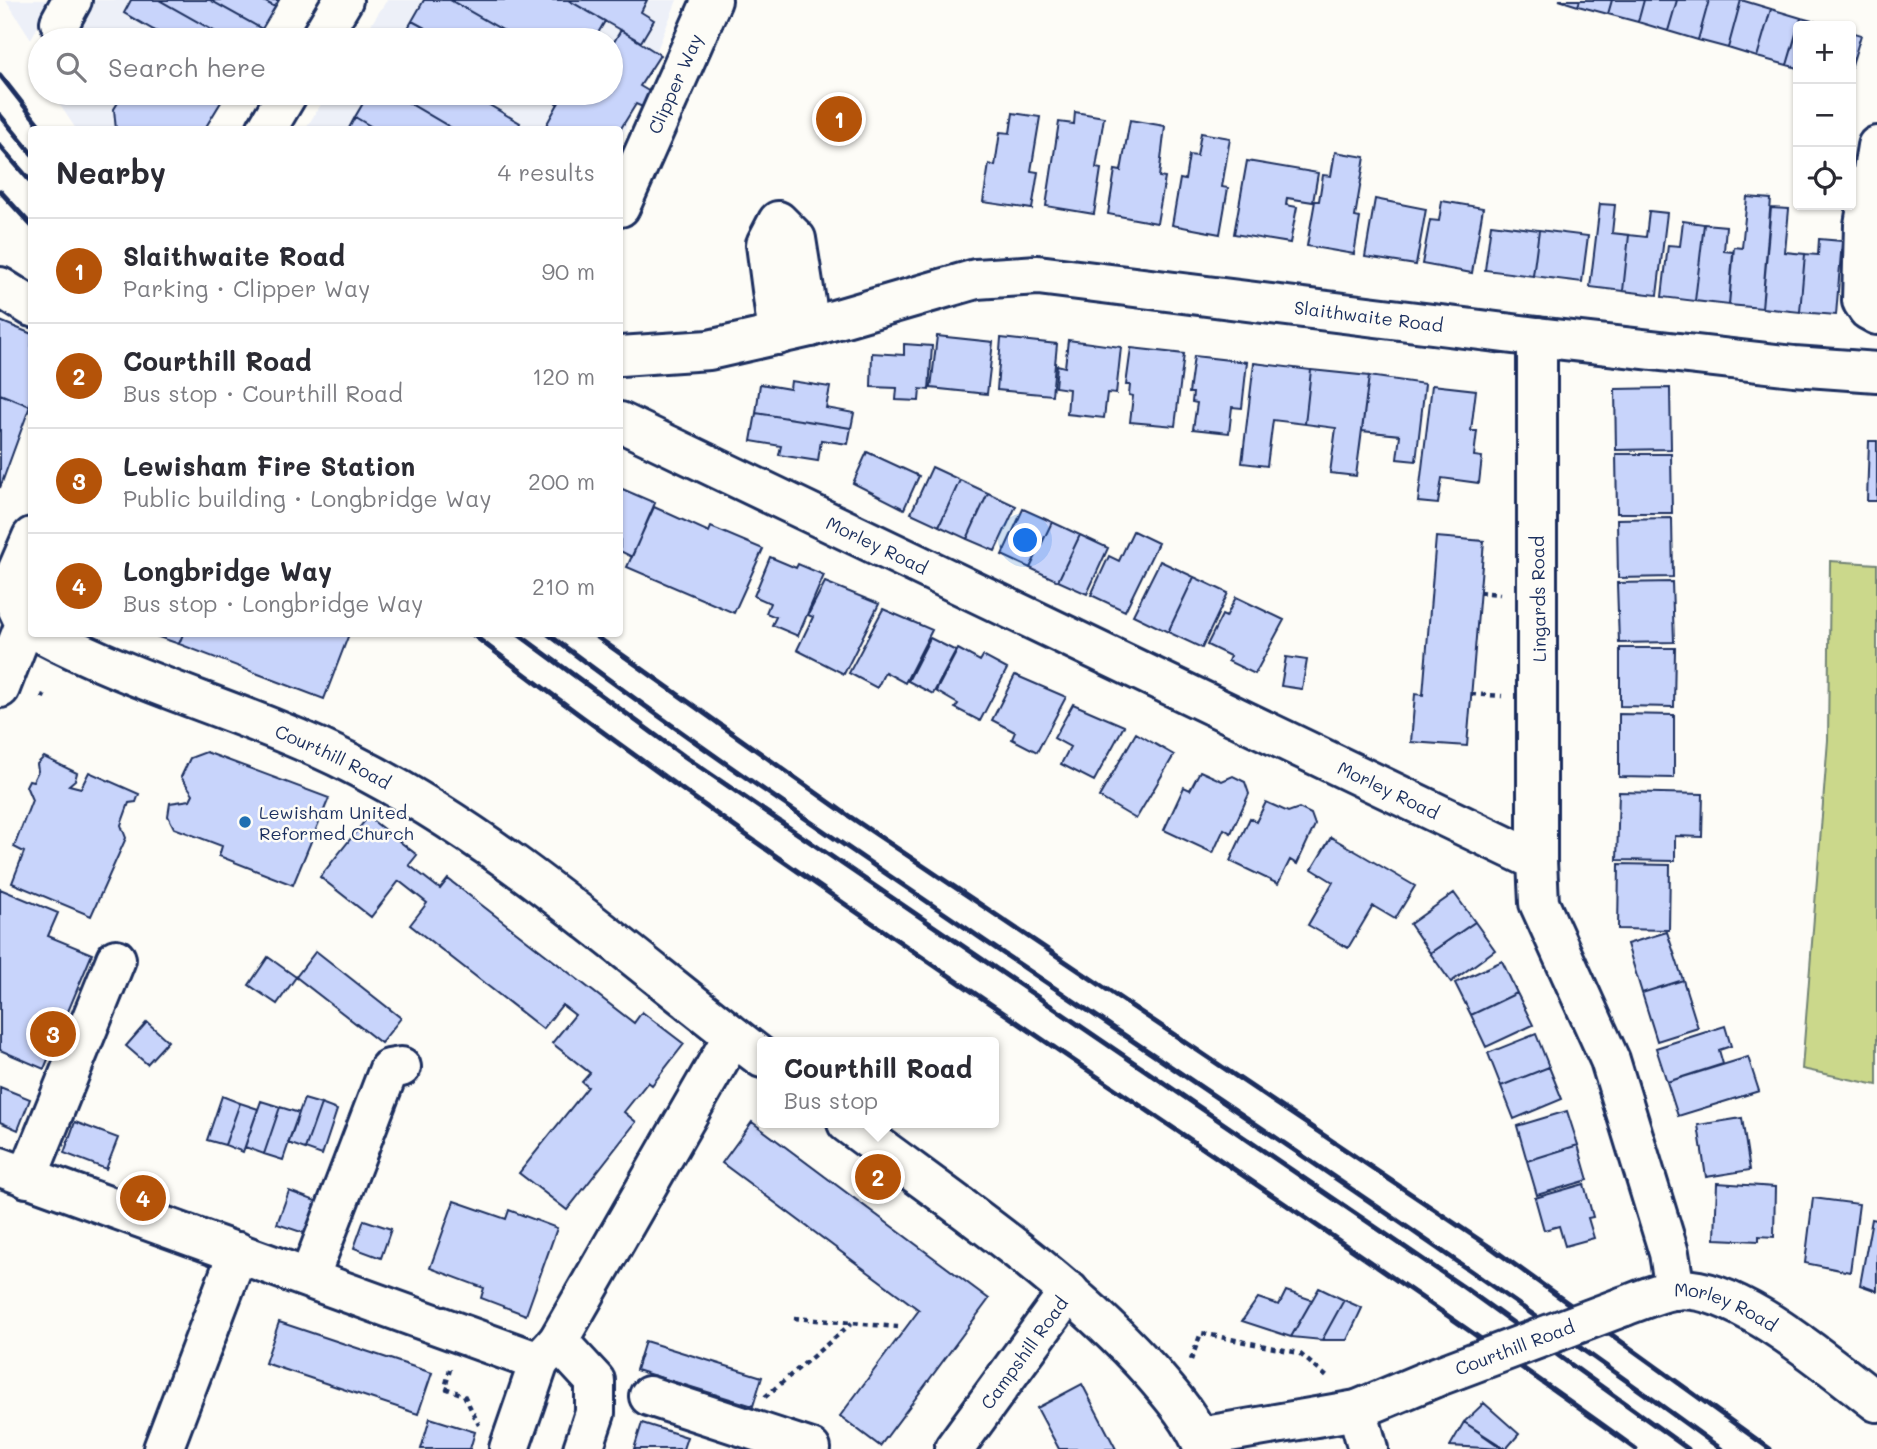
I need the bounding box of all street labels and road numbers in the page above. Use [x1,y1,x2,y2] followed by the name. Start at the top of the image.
[642,30,708,138] street label: Clipper Way
[1293,295,1445,337] street label: Slaithwaite Road
[822,511,932,580] street label: Morley Road
[1525,536,1551,662] street label: Lingards Road
[271,719,395,794] street label: Courthill Road
[1334,755,1443,824] street label: Morley Road
[1674,1277,1782,1337] street label: Morley Road
[975,1292,1073,1414] street label: Campshill Road
[1452,1314,1578,1381] street label: Courthill Road

